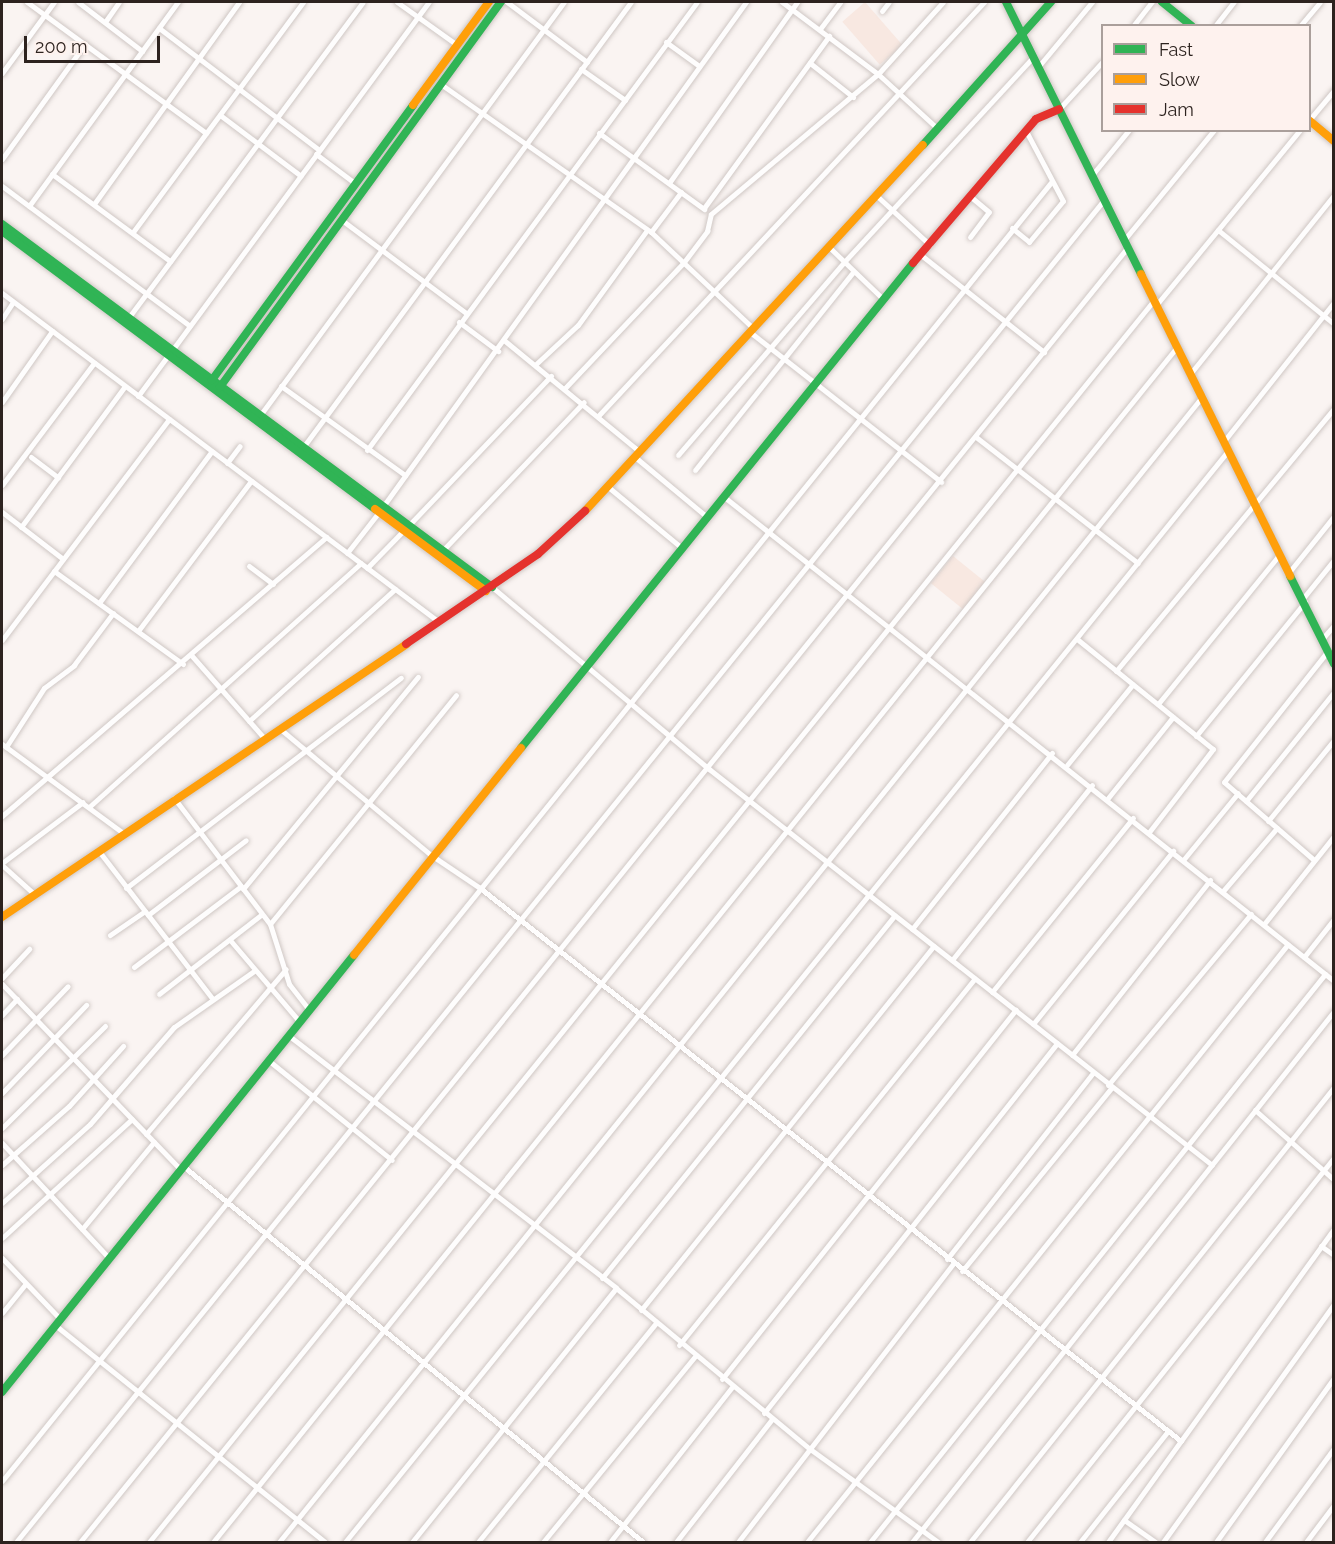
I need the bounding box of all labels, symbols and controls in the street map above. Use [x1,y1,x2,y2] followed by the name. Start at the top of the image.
[27,24,164,62] scale bar
[1101,24,1311,132] legend
[35,36,88,57] text: 200 m
[1159,39,1193,60] text: Fast
[1159,69,1200,90] text: Slow
[1159,99,1194,120] text: Jam

